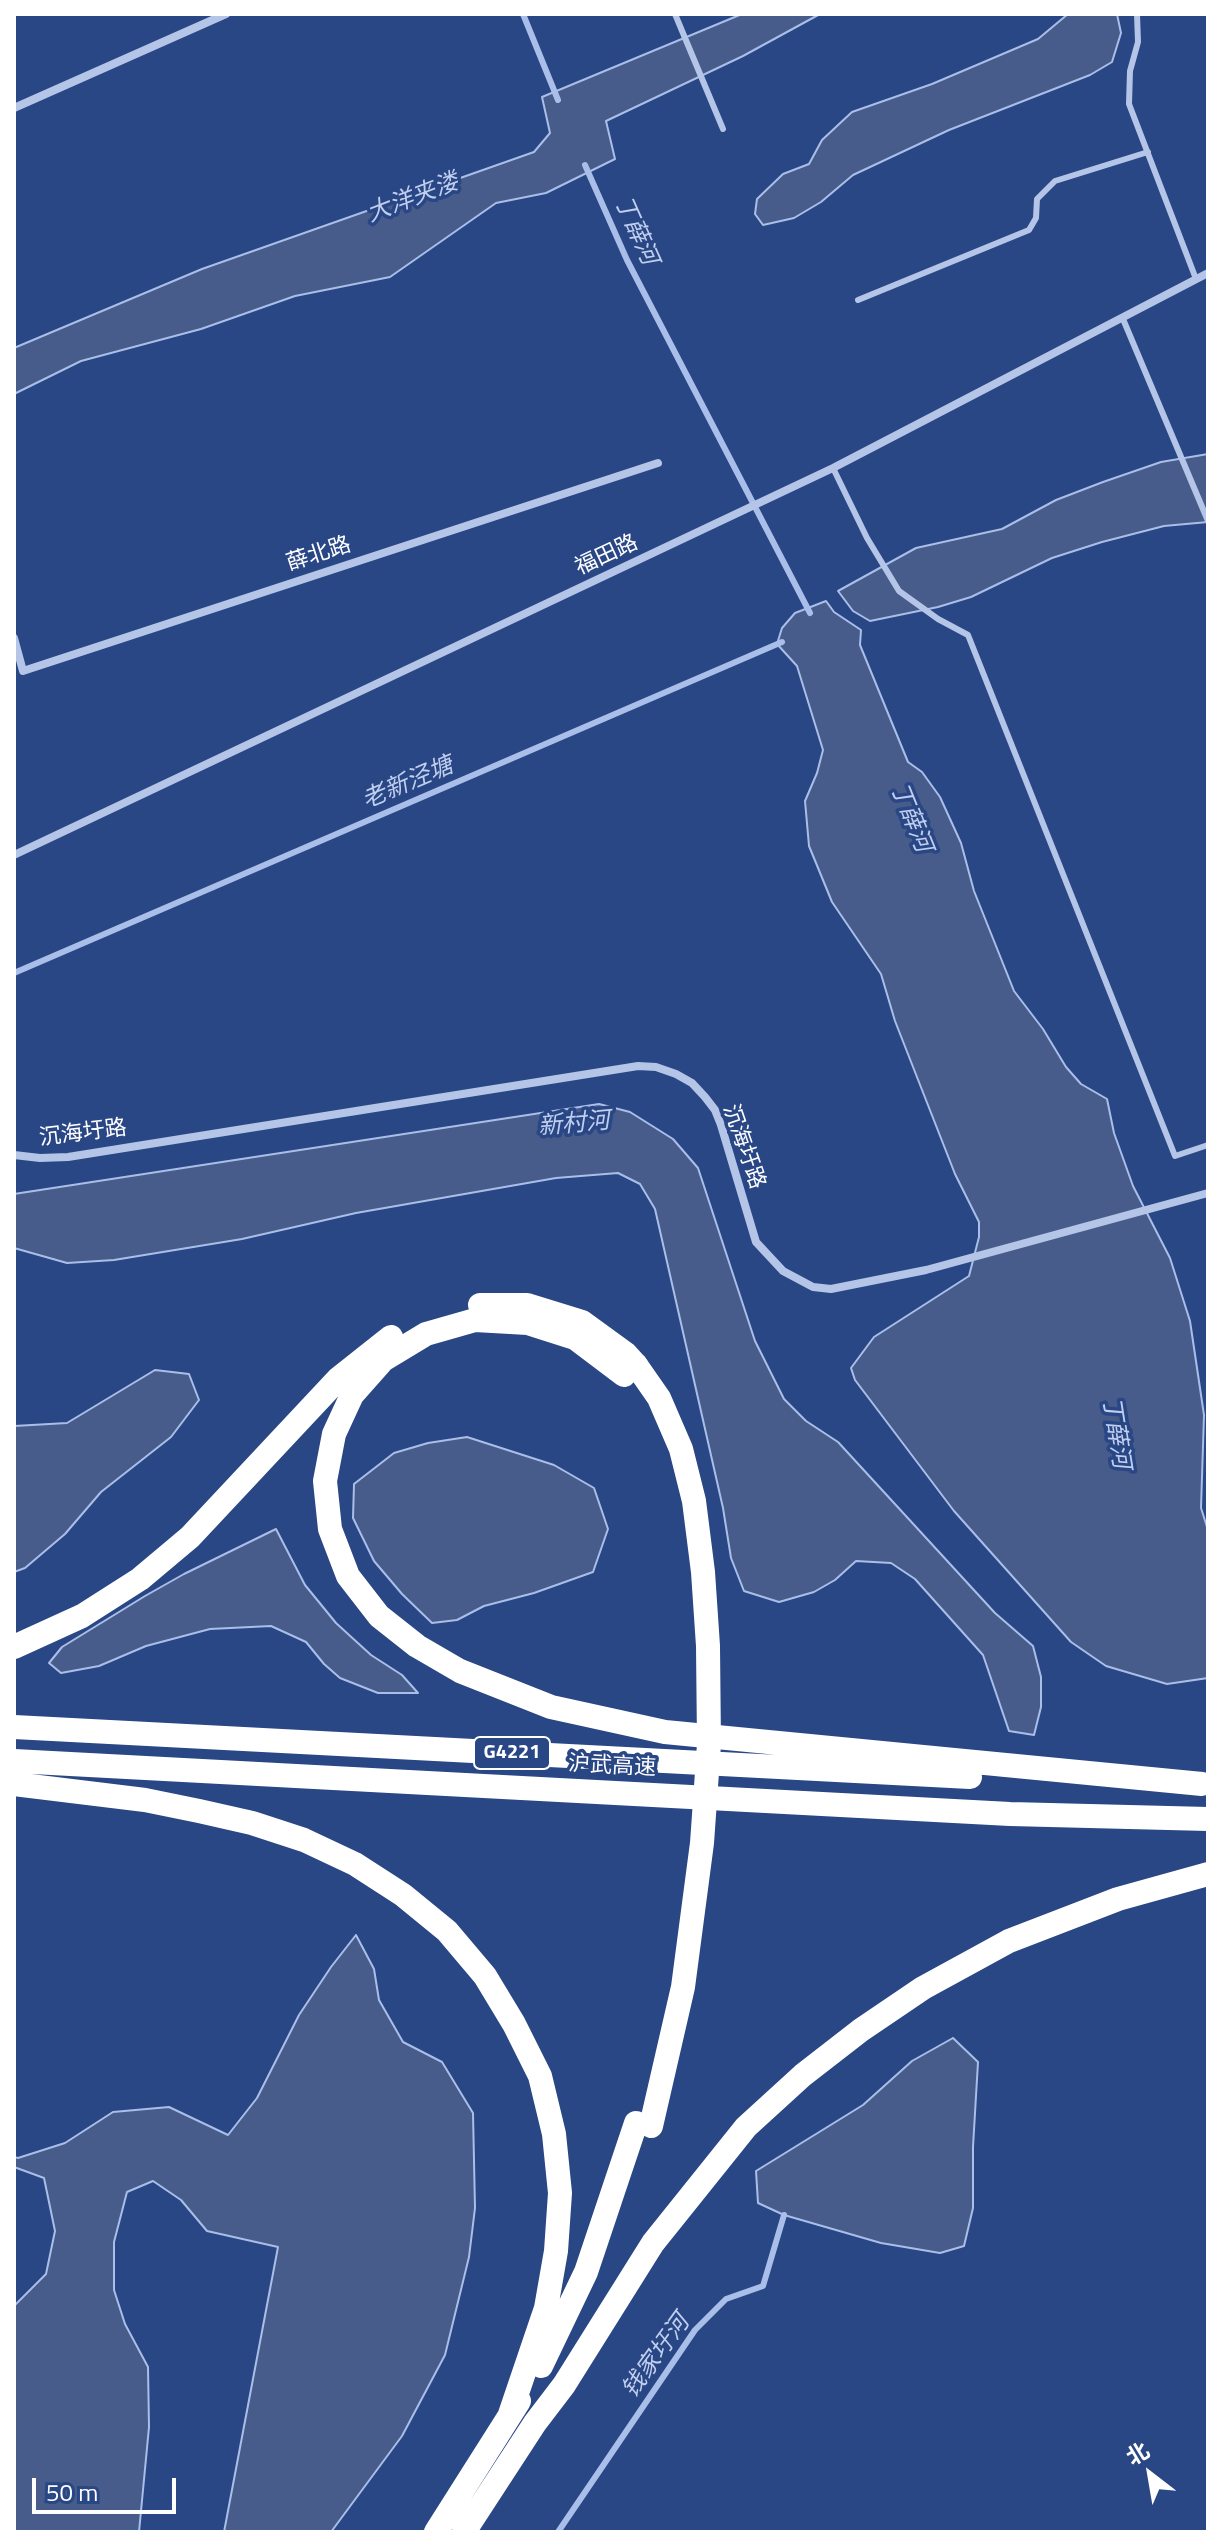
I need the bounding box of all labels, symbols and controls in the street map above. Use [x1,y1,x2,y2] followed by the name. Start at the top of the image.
[363,168,463,230] water label: 大洋夹溇
[607,192,663,270] water label: 丁薛河
[572,530,642,582] street label: 福田路
[284,532,354,578] street label: 薛北路
[358,752,458,816] water label: 老新泾塘
[883,779,937,857] water label: 丁薛河
[716,1101,770,1193] street label: 沉海圩路
[537,1108,611,1142] water label: 新村河
[38,1116,128,1152] street label: 沉海圩路
[1095,1395,1135,1471] water label: 丁薛河
[474,1737,550,1769] road number: G4221
[567,1752,657,1782] street label: 沪武高速
[617,2310,697,2404] water label: 钱家圩河
[1119,2433,1156,2474] text: 北
[1110,2434,1190,2514] north arrow
[36,2462,180,2512] scale bar
[46,2474,98,2510] text: 50 m

